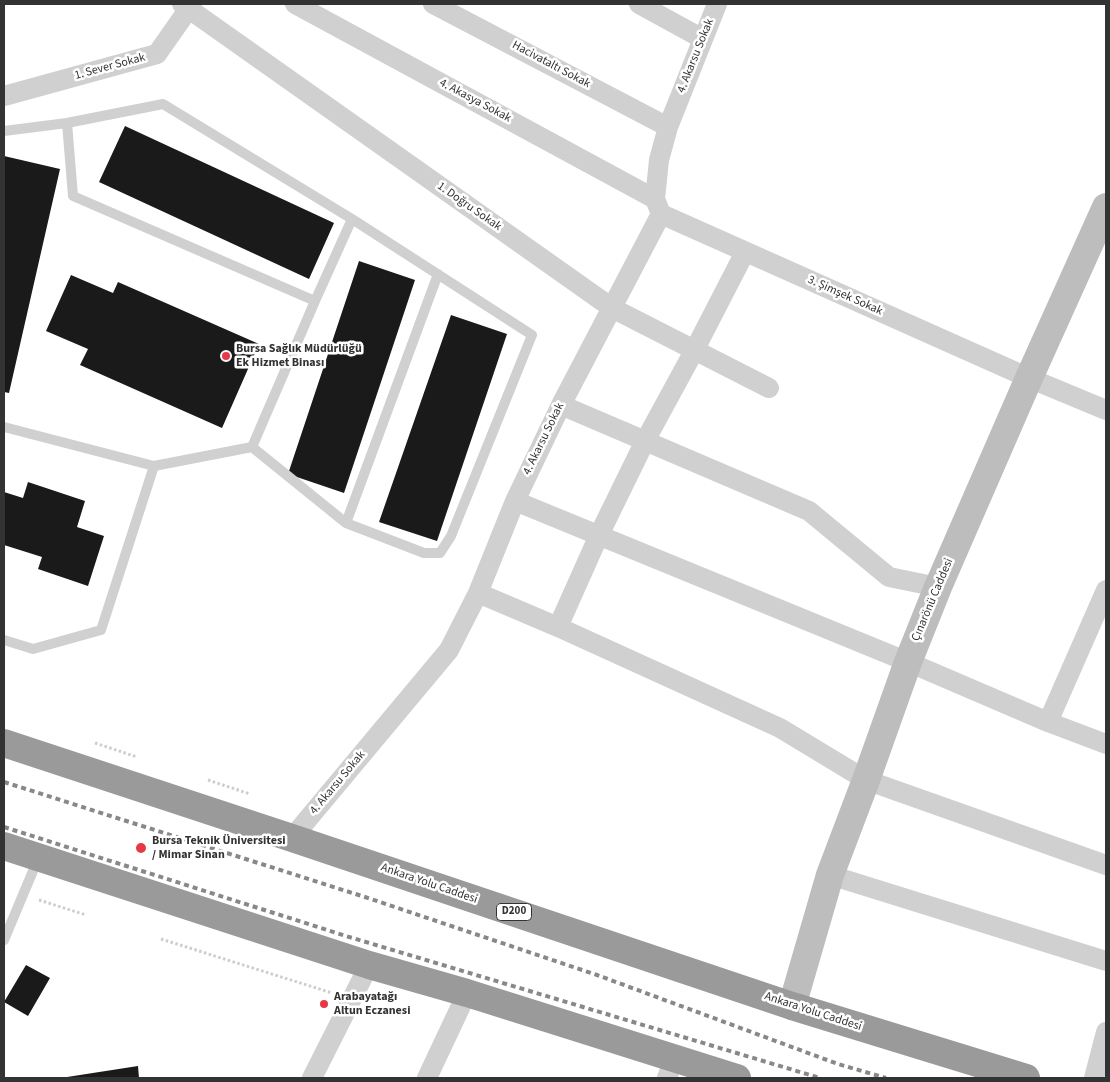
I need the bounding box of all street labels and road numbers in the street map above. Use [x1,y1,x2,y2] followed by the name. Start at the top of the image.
[675,17,717,95] street label: 4. Akarsu Sokak
[509,38,593,92] street label: Hacivataltı Sokak
[73,51,147,83] street label: 1. Sever Sokak
[437,76,513,126] street label: 4. Akasya Sokak
[434,180,504,234] street label: 1. Doğru Sokak
[805,273,885,319] street label: 3. Şimşek Sokak
[520,401,568,477] street label: 4. Akarsu Sokak
[909,556,957,644] street label: Çınarönü Caddesi
[307,748,369,818] street label: 4. Akarsu Sokak
[379,861,479,907] street label: Ankara Yolu Caddesi
[496,904,532,920] road number: D200
[763,990,863,1034] street label: Ankara Yolu Caddesi

